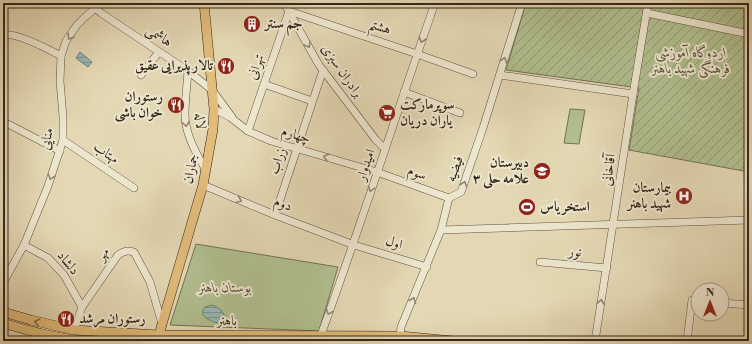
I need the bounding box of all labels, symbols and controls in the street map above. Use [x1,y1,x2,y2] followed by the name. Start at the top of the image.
[242,14,262,34] building icon: جم سنتر
[263,15,303,36] place label: جم سنتر
[365,15,393,43] street label: هشتم
[143,21,175,51] street label: هاشمی
[67,33,74,40] one-way arrow
[418,36,427,43] one-way arrow
[303,41,310,48] one-way arrow
[317,41,367,102] street label: برادران سبزی
[650,44,731,78] park label: اردوگاه آموزشی فرهنگی شهید باهنر
[243,52,269,82] street label: تهرانی
[216,56,236,76] restaurant icon: تالار پذیرایی عقیق
[135,57,213,75] place label: تالار پذیرایی عقیق
[500,57,508,64] one-way arrow
[115,88,163,122] place label: رستوران خوان باشی
[166,95,186,115] restaurant icon: رستوران خوان باشی
[400,96,455,130] place label: سوپرمارکت یاران دریان
[377,103,397,123] supermarket icon: سوپرمارکت یاران دریان
[190,112,210,130] street label: لاله
[181,121,190,127] one-way arrow
[278,122,313,151] street label: چهارم
[36,126,58,152] street label: منایی
[90,138,122,168] street label: مهتاب
[265,145,291,177] street label: زراب
[352,147,380,185] street label: امیدوار
[598,151,620,187] street label: آقاخانی
[179,152,203,186] street label: جماران
[323,153,330,162] one-way arrow
[442,154,468,184] street label: فیضیه
[473,154,530,189] place label: دبیرستان علامه حلی ۳
[404,161,429,188] street label: سوم
[532,161,552,181] school or university icon: دبیرستان علامه حلی ۳
[47,173,55,180] one-way arrow
[626,179,672,213] place label: بیمارستان شهید باهنر
[459,180,468,187] one-way arrow
[367,186,376,193] one-way arrow
[674,186,694,206] hospital icon: بیمارستان شهید باهنر
[270,192,295,218] street label: دوم
[234,195,242,203] one-way arrow
[517,197,537,217] sports icon: استخر یاس
[540,198,590,216] place label: استخر یاس
[383,232,405,254] street label: اول
[566,242,582,261] street label: نور
[91,244,114,266] street label: مهر
[53,247,83,279] street label: دلشاد
[198,279,252,297] park label: بوستان باهنر
[690,282,730,322] north arrow
[706,286,715,300] text: N
[408,296,416,304] one-way arrow
[597,299,605,306] one-way arrow
[56,309,76,329] restaurant icon: رستوران مرشد
[326,309,334,316] one-way arrow
[79,310,146,328] place label: رستوران مرشد
[215,312,237,330] street label: باهنر
[33,318,40,326] one-way arrow

